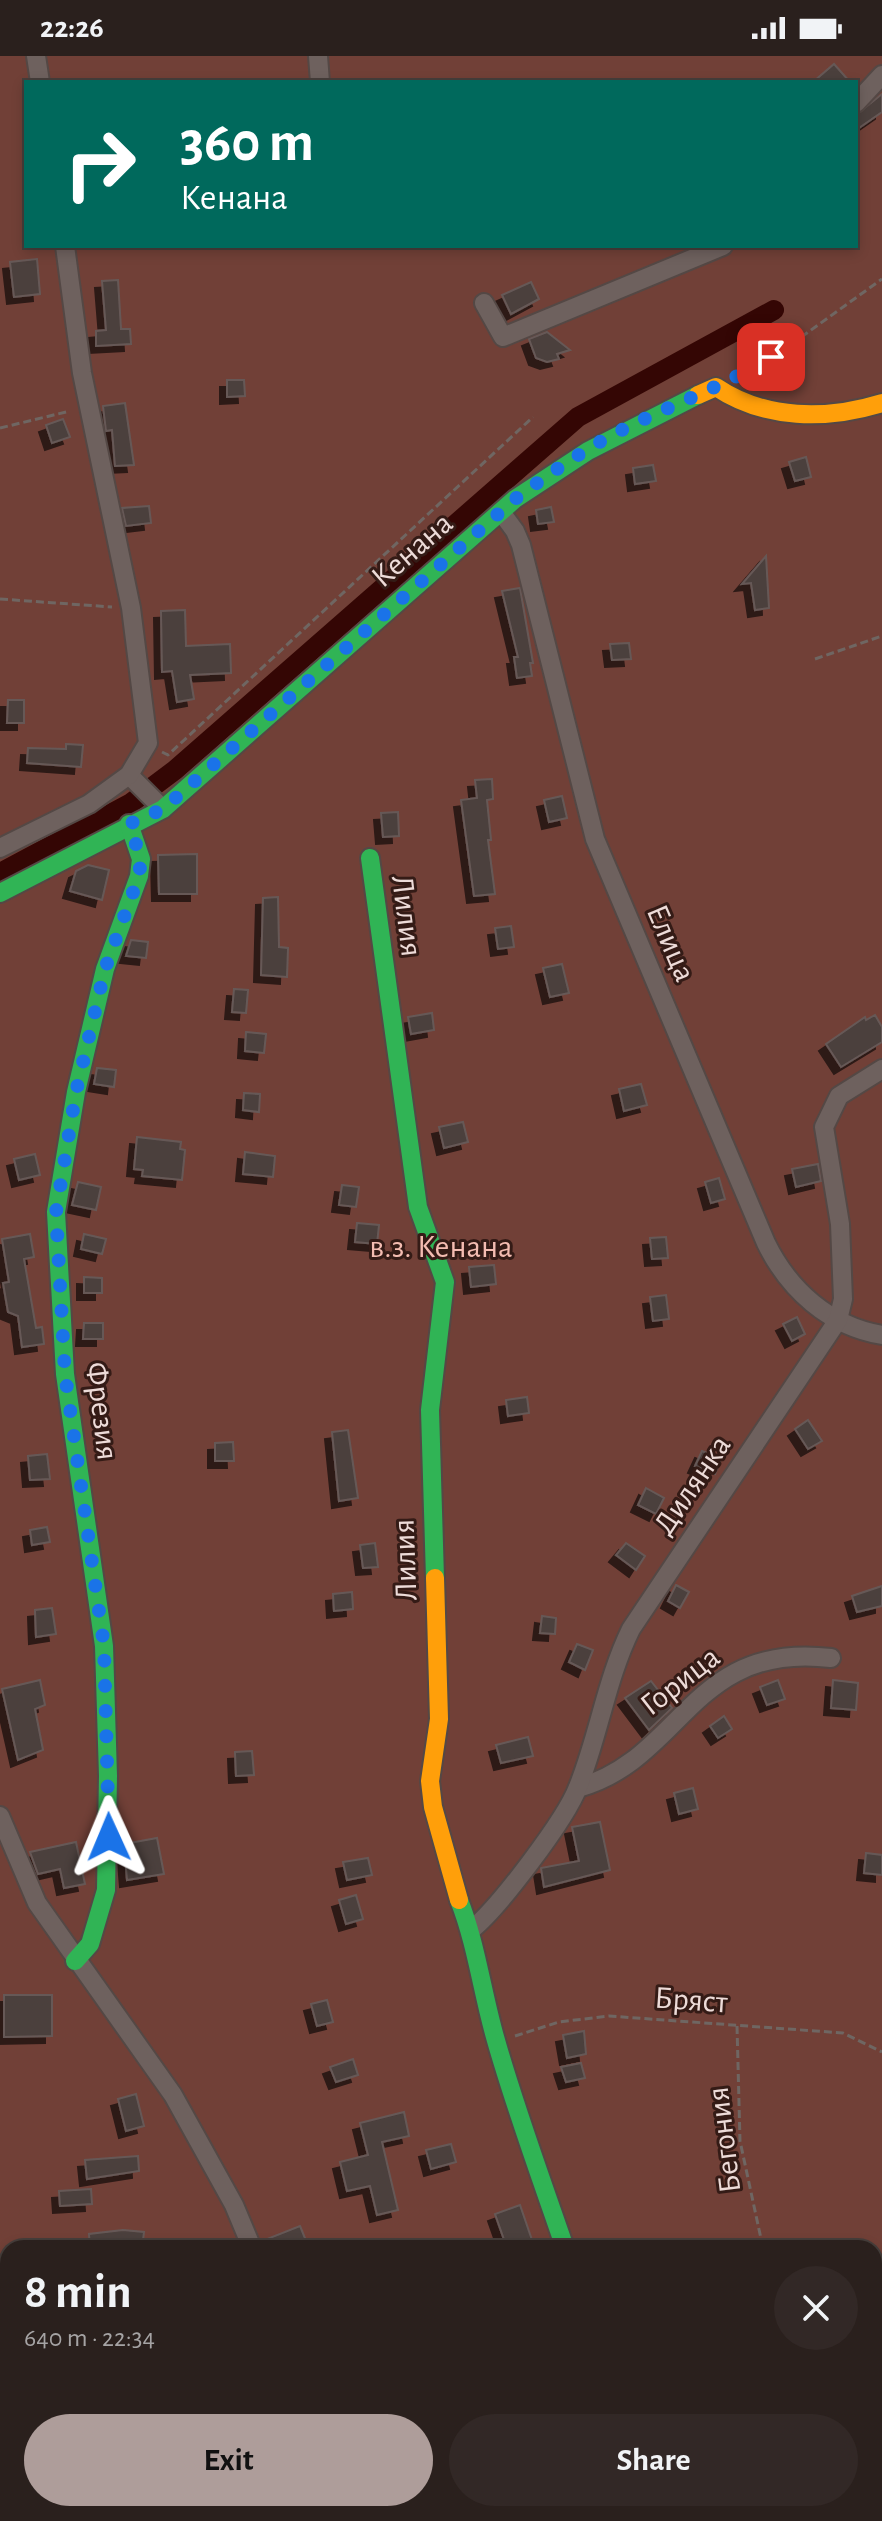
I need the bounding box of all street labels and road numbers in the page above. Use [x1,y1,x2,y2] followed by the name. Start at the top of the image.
[365,507,459,593] street label: Кенана
[386,873,428,959] street label: Лилия
[641,900,701,986] street label: Елица
[80,1360,124,1462] street label: Фрезия
[647,1430,737,1540] street label: Дилянка
[388,1519,422,1601] street label: Лилия
[634,1640,726,1722] street label: Горица
[653,1981,729,2019] street label: Бряст
[702,2085,746,2195] street label: Бегония

